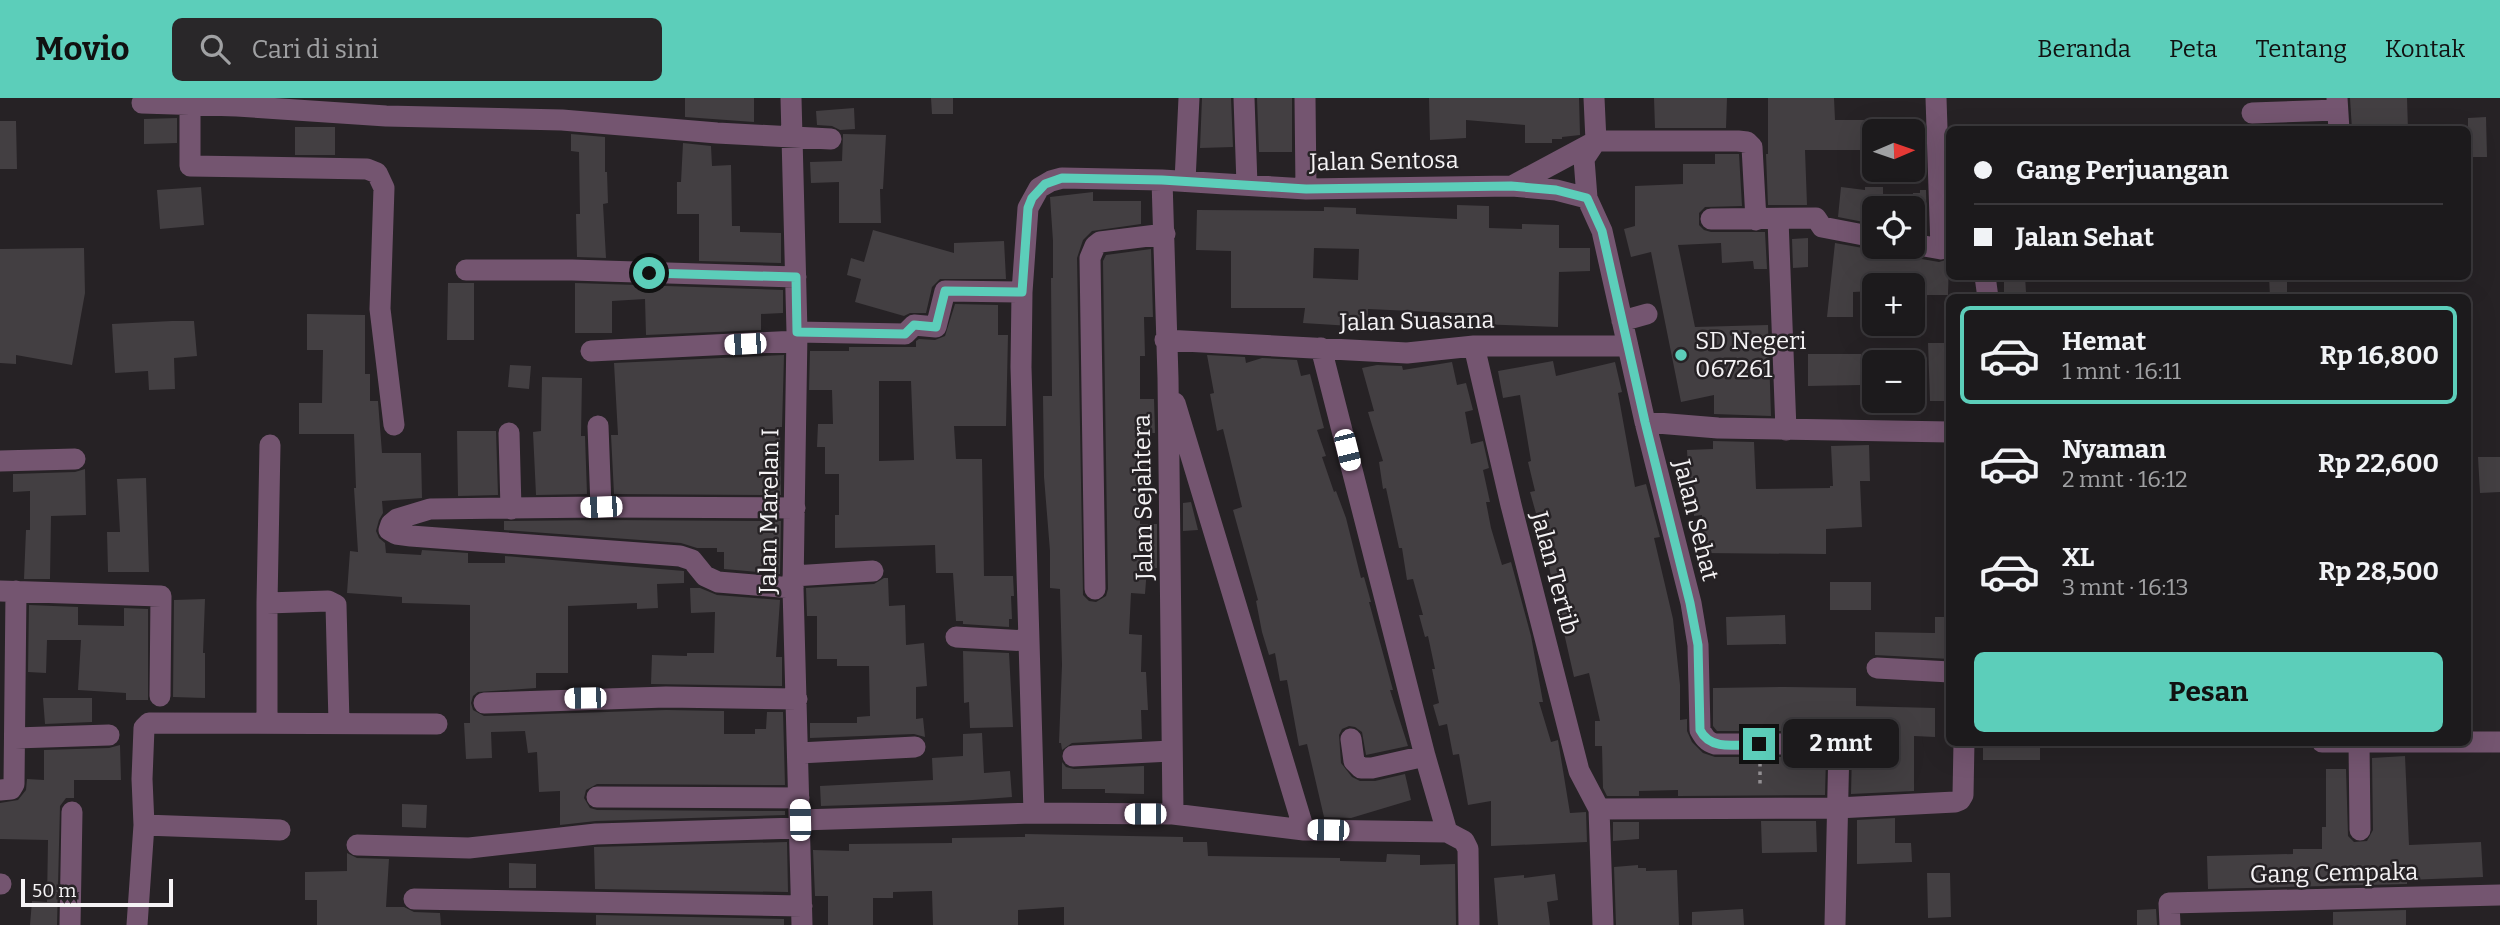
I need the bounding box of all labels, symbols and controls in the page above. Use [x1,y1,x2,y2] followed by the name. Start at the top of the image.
[172,18,662,81] search box
[35,29,130,69] text: Movio
[196,30,234,68] icon: search
[252,34,379,65] text: Cari di sini
[2037,35,2131,63] text: Beranda
[2169,35,2218,63] text: Peta
[2256,35,2347,63] text: Tentang
[2385,35,2465,63] text: Kontak
[1862,119,1925,182] north arrow
[1862,119,1925,413] map controls
[1308,146,1459,176] street label: Jalan Sentosa
[2016,155,2229,186] text: Gang Perjuangan
[1862,196,1925,259] button: locate
[2016,222,2154,253] text: Jalan Sehat
[633,257,665,289] route start
[1862,273,1925,336] button: +
[1338,306,1495,336] street label: Jalan Suasana
[1978,324,2041,387] icon: car
[2062,326,2146,357] text: Hemat
[1695,327,1807,383] place label: SD Negeri 067261
[724,332,767,356] car
[2320,340,2439,371] text: Rp 16,800
[1673,347,1689,363] marker: SD Negeri 067261
[1862,350,1925,413] button: −
[2062,357,2181,385] text: 1 mnt · 16:11
[1128,414,1158,581] street label: Jalan Sejahtera
[1332,427,1363,473] car
[754,428,784,595] street label: Jalan Marelan I
[1978,432,2041,495] icon: car
[2062,434,2166,465] text: Nyaman
[2318,448,2439,479] text: Rp 22,600
[1667,455,1725,584] street label: Jalan Sehat
[2062,465,2188,493] text: 2 mnt · 16:12
[580,496,623,518] car
[1525,507,1585,638] street label: Jalan Tertib
[1978,540,2041,603] icon: car
[2062,542,2094,573] text: XL
[2318,556,2439,587] text: Rp 28,500
[2062,573,2189,601] text: 3 mnt · 16:13
[1974,652,2443,732] button: Pesan
[564,687,607,709] car
[1784,720,1899,768] callout: 2 mnt
[1743,728,1775,760] route end
[1810,729,1872,757] text: 2 mnt
[790,799,811,841] car
[1125,804,1167,825] car
[1307,819,1350,841] car
[2250,858,2418,888] street label: Gang Cempaka
[21,876,173,908] scale bar
[32,879,76,902] text: 50 m

